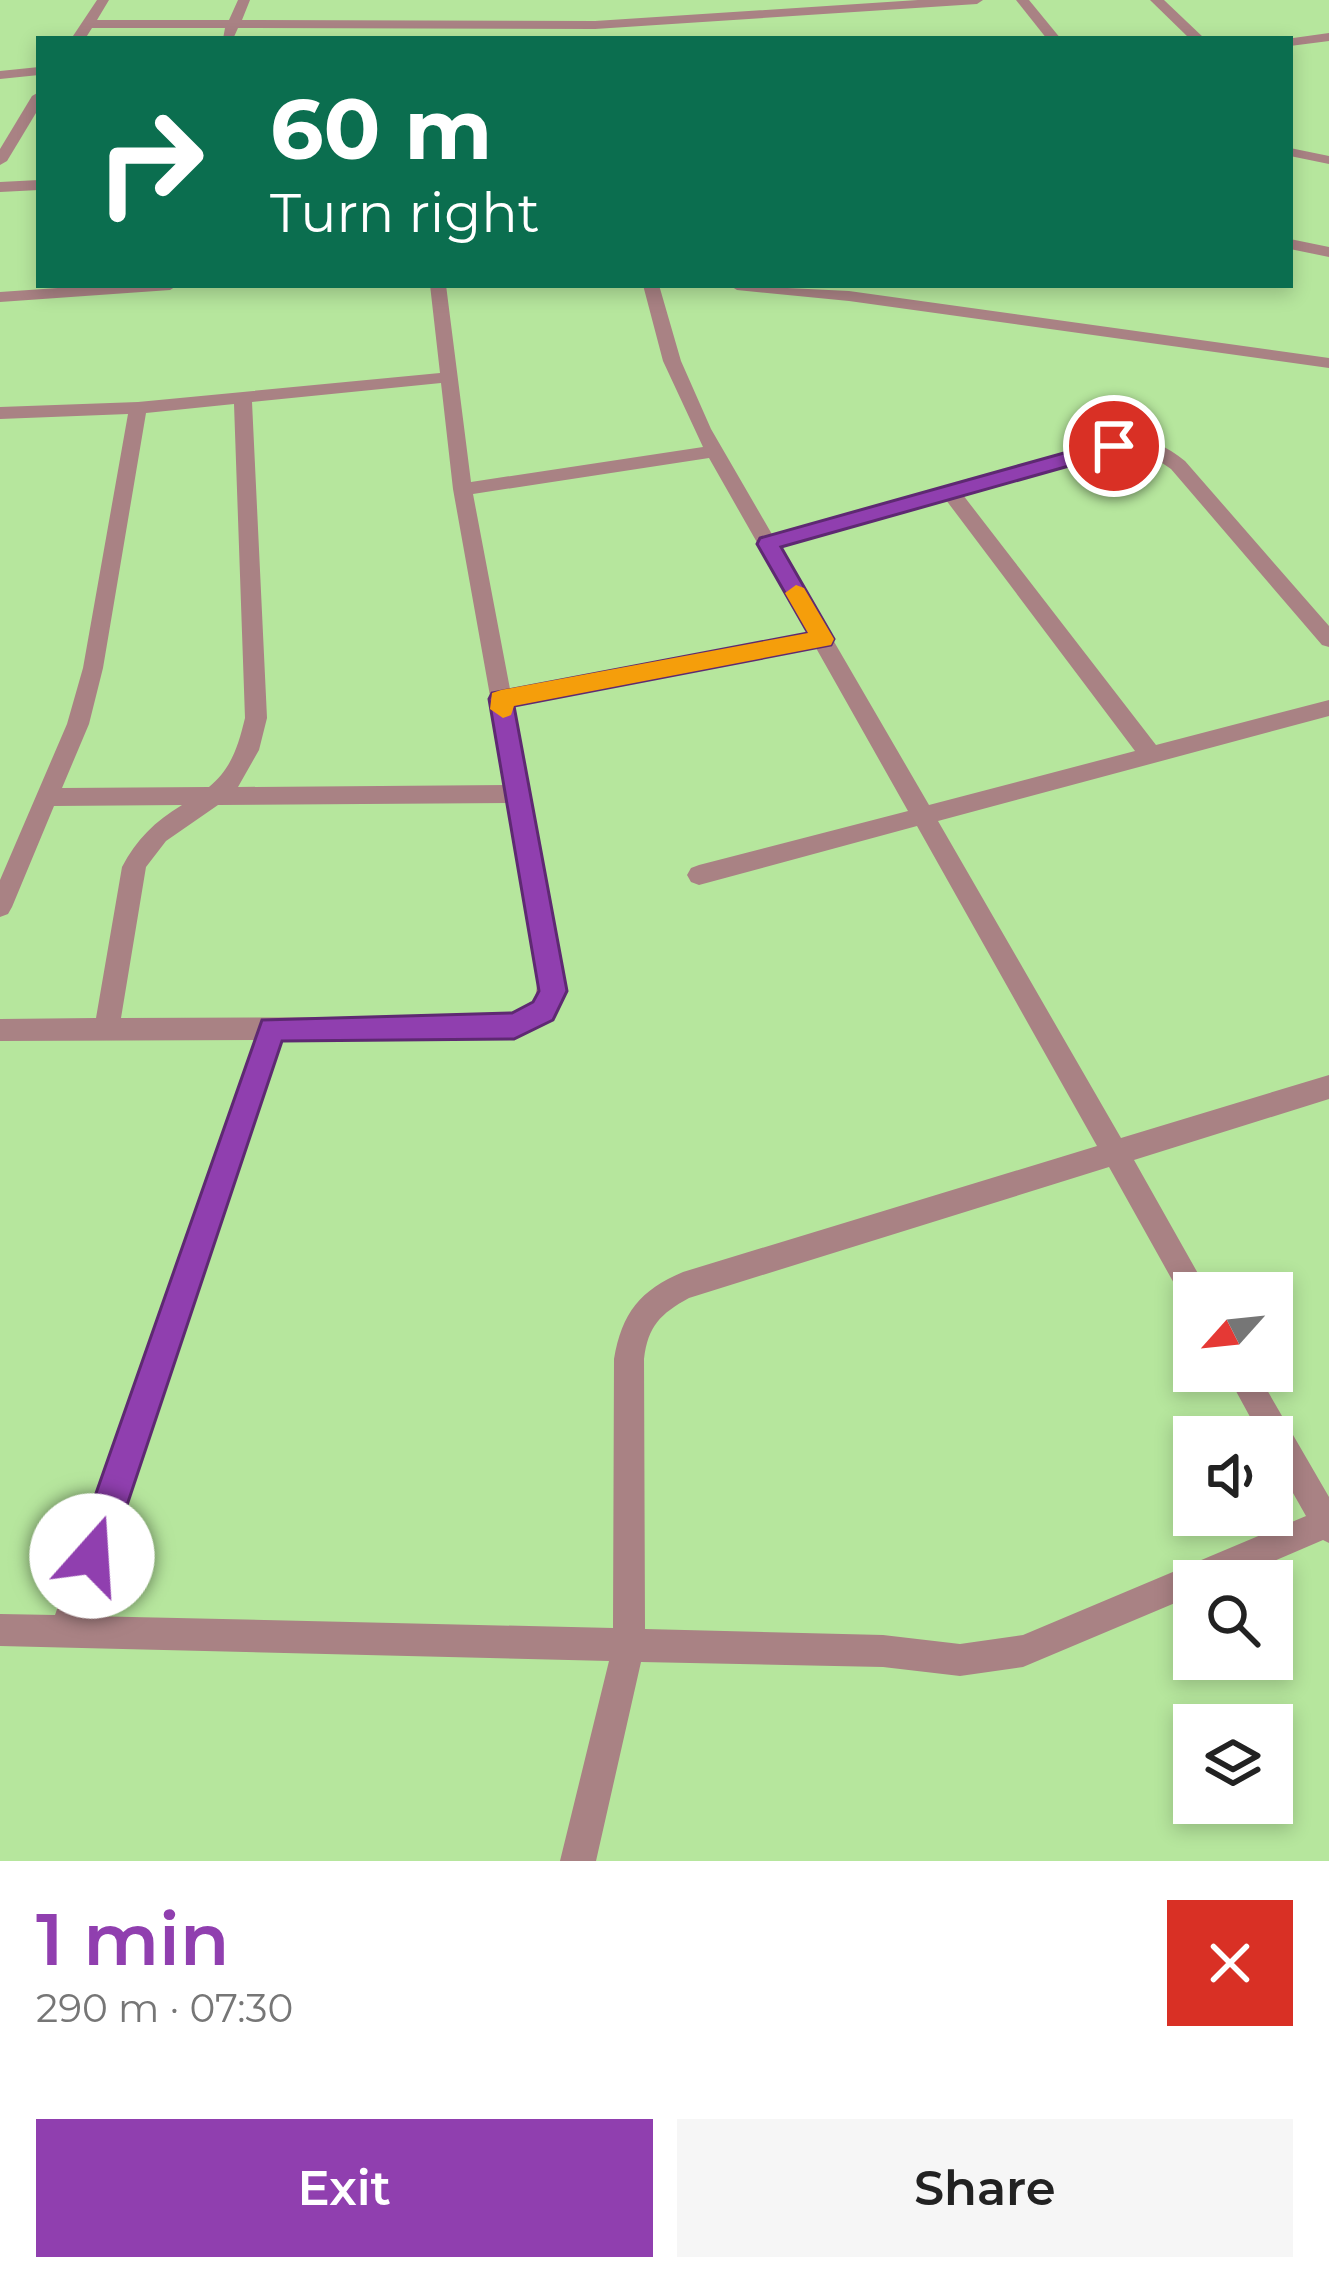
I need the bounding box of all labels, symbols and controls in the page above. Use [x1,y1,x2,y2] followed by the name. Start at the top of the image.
[270,78,492,180] text: 60 m
[72,84,228,240] icon: right
[270,180,540,246] text: Turn right
[1063,395,1165,497] pin
[1081,413,1147,479] icon: arrive
[1173,1272,1293,1392] north arrow
[1173,1272,1293,1824] map controls
[1173,1416,1293,1536] button: sound
[29,1493,155,1619] position arrow
[1173,1560,1293,1680] button: search
[1173,1704,1293,1824] button: layers
[36,1895,229,1983] text: 1 min
[1167,1900,1293,2026] button: close
[36,1984,293,2032] text: 290 m · 07:30
[36,2119,653,2257] button: Exit
[677,2119,1293,2257] button: Share

